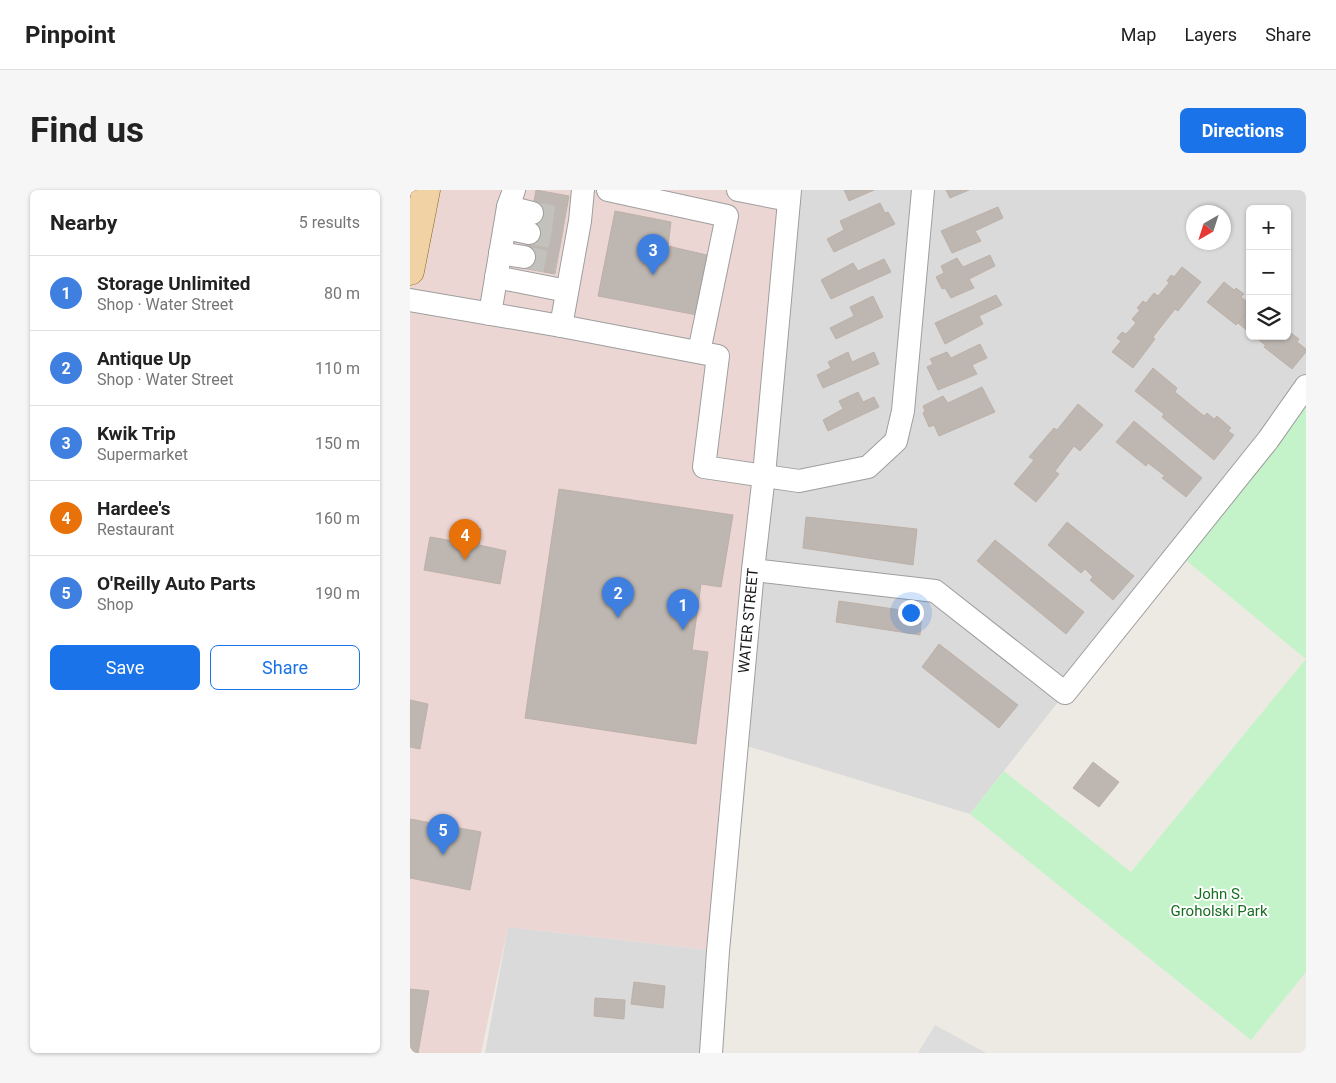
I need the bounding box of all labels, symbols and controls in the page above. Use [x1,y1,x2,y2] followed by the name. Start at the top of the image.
[25,21,115,49] text: Pinpoint
[1121,24,1156,45] text: Map
[1184,24,1237,45] text: Layers
[1265,24,1311,45] text: Share
[1180,108,1306,153] button: Directions
[30,110,144,151] text: Find us
[1186,205,1231,250] north arrow
[1246,205,1291,340] map controls
[1246,205,1291,250] button: +
[50,211,117,235] text: Nearby
[299,213,360,232] text: 5 results
[637,234,669,275] pin: 3
[1246,250,1291,295] button: −
[97,272,250,295] text: Storage Unlimited
[61,284,71,303] text: 1
[324,284,360,303] text: 80 m
[97,295,234,314] text: Shop · Water Street
[1246,295,1291,340] button: layers
[97,347,191,370] text: Antique Up
[61,359,71,378] text: 2
[315,359,360,378] text: 110 m
[97,370,234,389] text: Shop · Water Street
[97,422,176,445] text: Kwik Trip
[61,434,71,453] text: 3
[315,434,360,453] text: 150 m
[97,445,188,464] text: Supermarket
[97,497,170,520] text: Hardee's
[61,509,71,528] text: 4
[315,509,360,528] text: 160 m
[449,519,481,560] pin: 4
[97,520,174,539] text: Restaurant
[734,567,762,674] street label: WATER STREET
[97,572,256,595] text: O'Reilly Auto Parts
[602,577,634,618] pin: 2
[61,584,71,603] text: 5
[315,584,360,603] text: 190 m
[667,589,699,630] pin: 1
[97,595,133,614] text: Shop
[898,600,924,626] your location
[50,645,200,690] button: Save
[210,645,360,690] button: Share
[427,814,459,855] pin: 5
[1170,885,1268,920] park label: John S. Groholski Park

